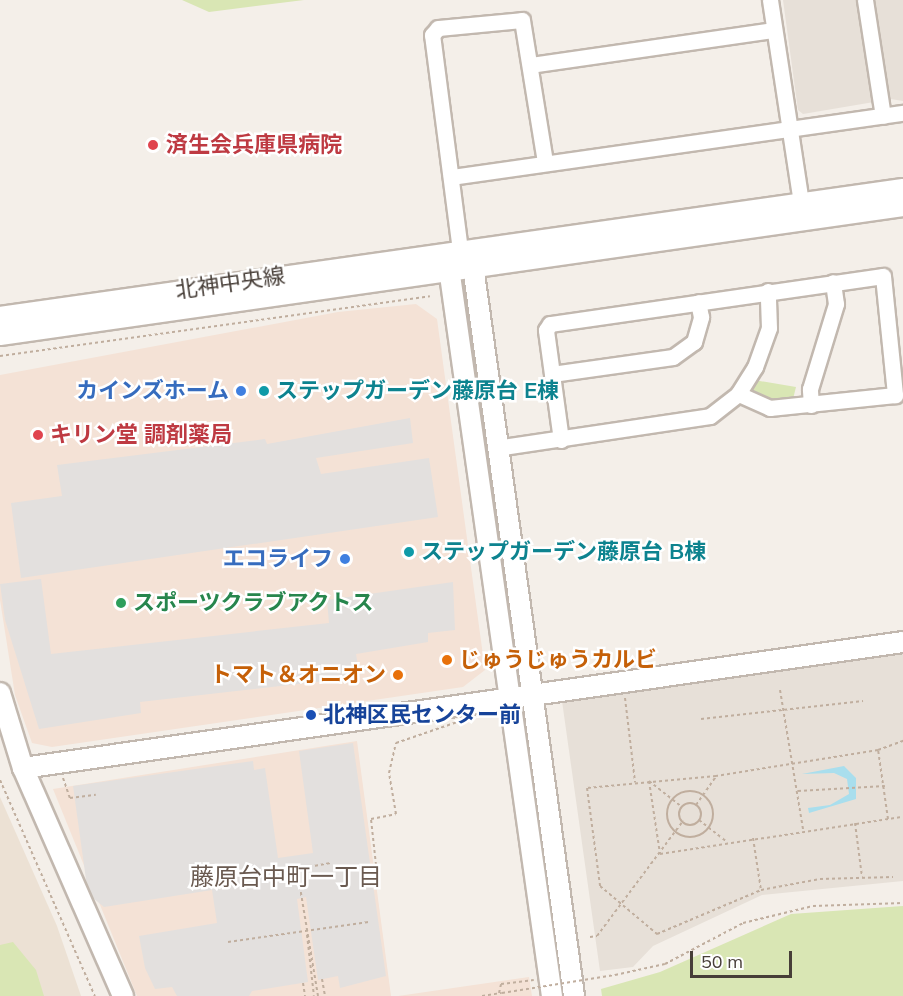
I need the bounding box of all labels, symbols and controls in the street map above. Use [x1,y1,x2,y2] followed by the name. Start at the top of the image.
[166,132,342,158] place label: 済生会兵庫県病院
[144,136,162,154] marker: 済生会兵庫県病院
[174,262,286,304] street label: 北神中央線
[75,378,229,404] place label: カインズホーム
[276,378,559,404] place label: ステップガーデン藤原台 E棟
[234,384,248,398] marker: カインズホーム
[257,384,271,398] marker: ステップガーデン藤原台 E棟
[50,422,232,448] place label: キリン堂 調剤薬局
[31,428,45,442] marker: キリン堂 調剤薬局
[421,539,706,565] place label: ステップガーデン藤原台 B棟
[402,545,416,559] marker: ステップガーデン藤原台 B棟
[223,546,333,572] place label: エコライフ
[338,552,352,566] marker: エコライフ
[133,590,375,616] place label: スポーツクラブアクトス
[114,596,128,610] marker: スポーツクラブアクトス
[459,647,657,673] place label: じゅうじゅうカルビ
[440,653,454,667] marker: じゅうじゅうカルビ
[210,662,386,688] place label: トマト＆オニオン
[391,668,405,682] marker: トマト＆オニオン
[323,702,521,728] place label: 北神区民センター前
[304,708,318,722] marker: 北神区民センター前
[190,863,382,891] district label: 藤原台中町一丁目
[693,939,795,977] scale bar
[701,950,743,973] text: 50 m

